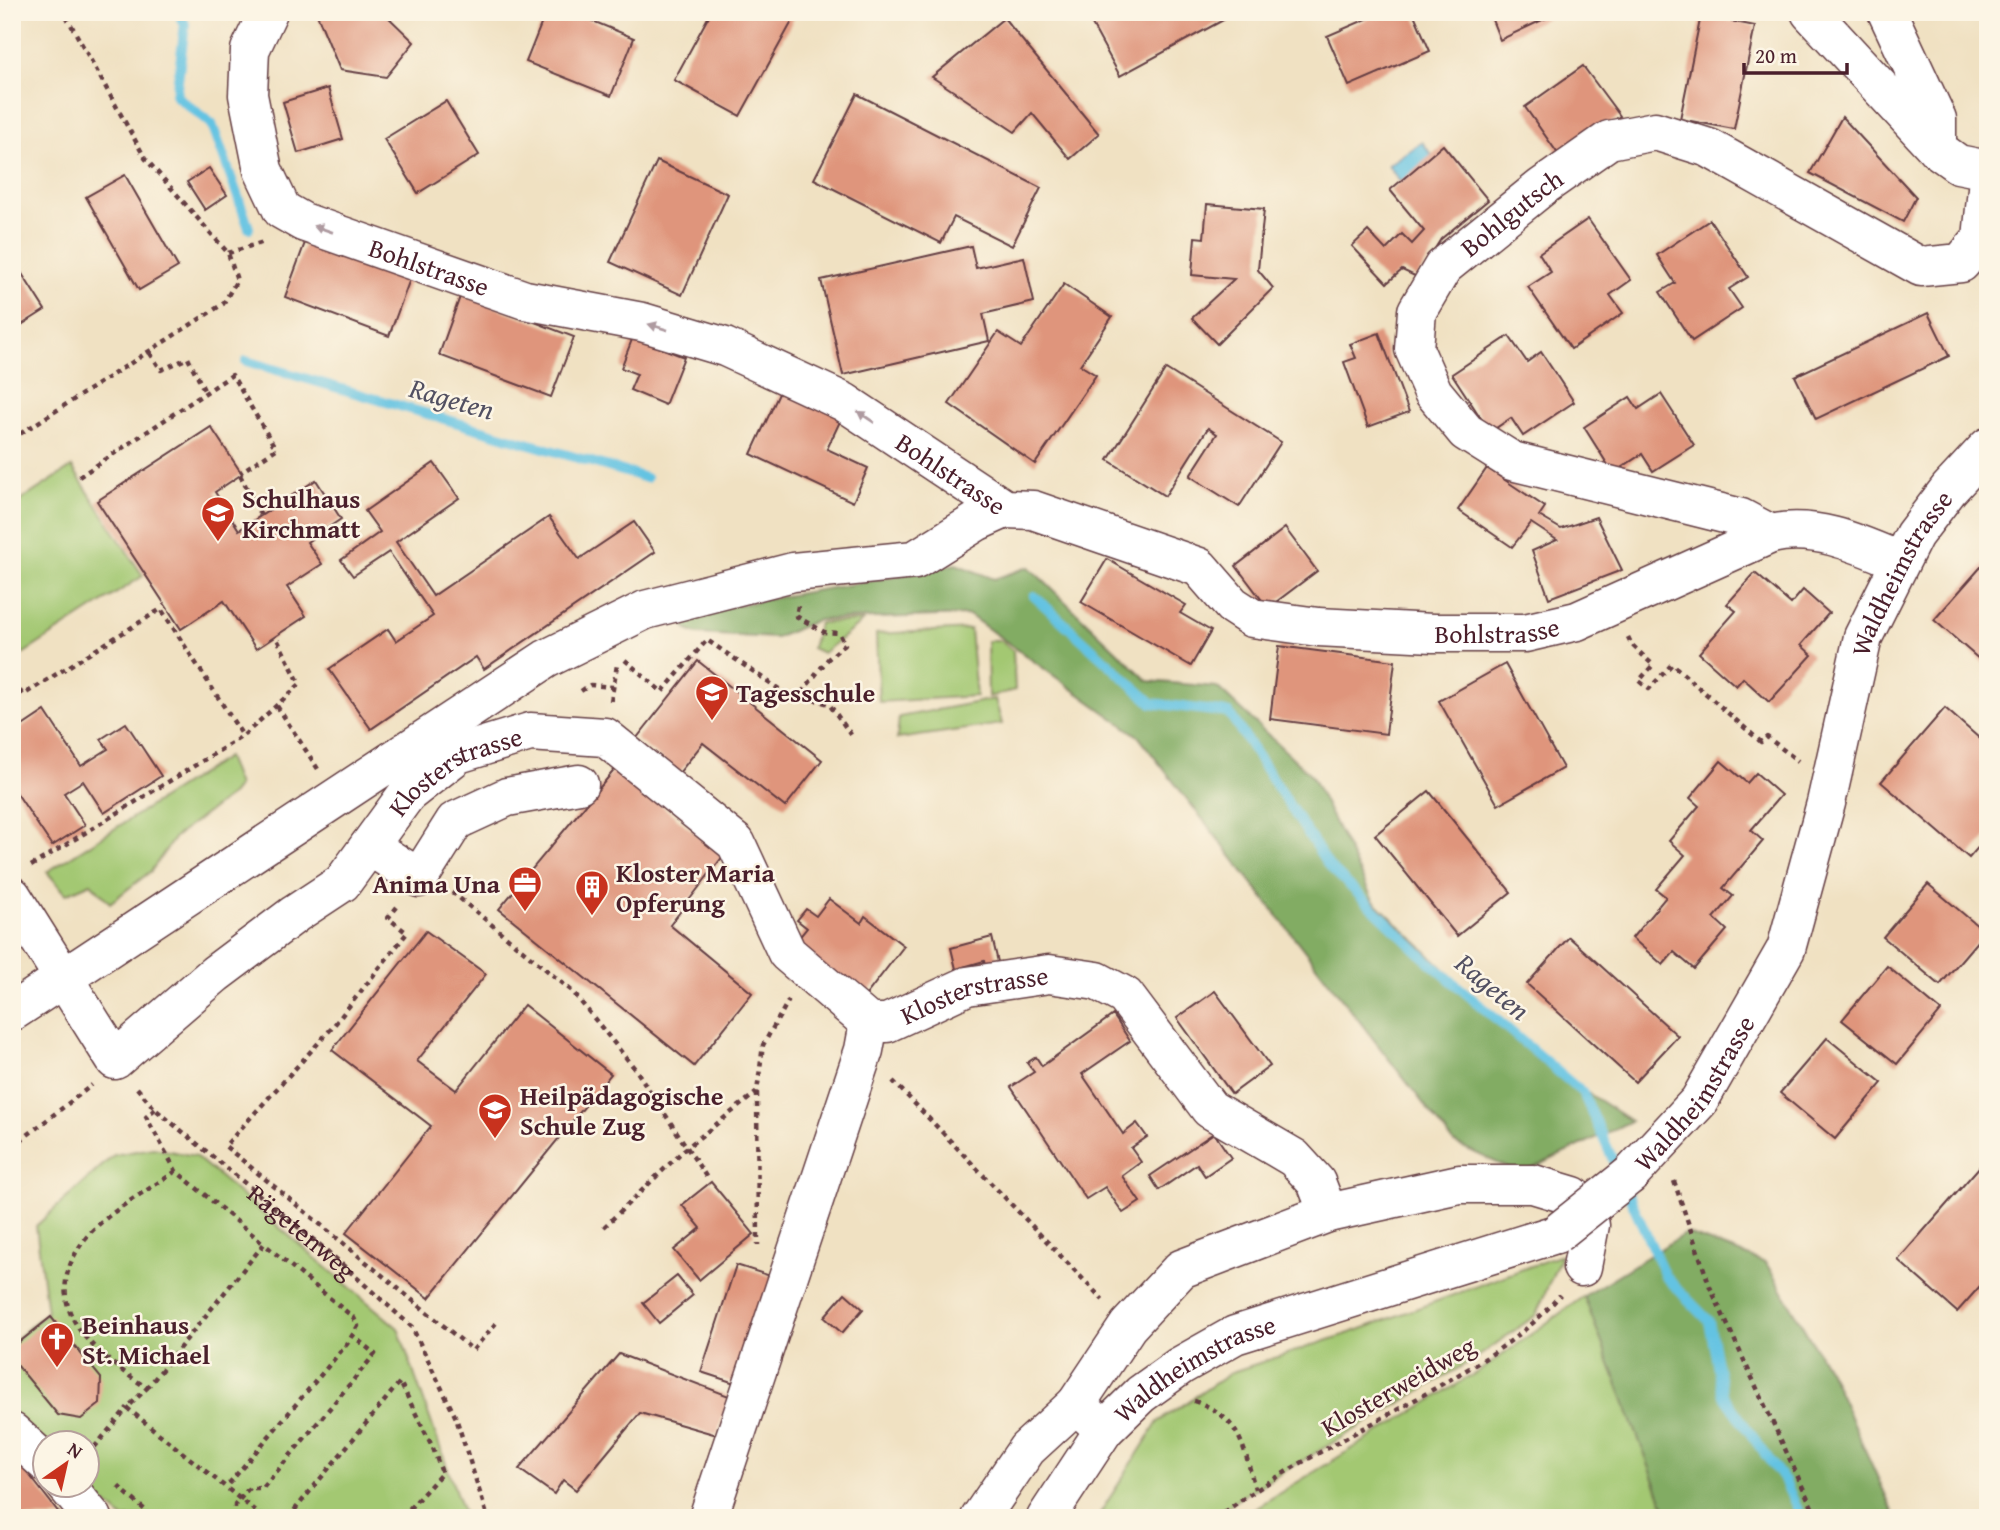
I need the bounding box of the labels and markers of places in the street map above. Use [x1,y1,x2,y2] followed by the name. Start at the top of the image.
[242,479,360,548] place label: Schulhaus Kirchmatt
[199,494,237,543] school or university icon: Schulhaus Kirchmatt
[693,673,731,722] school or university icon: Tagesschule
[736,673,875,712] place label: Tagesschule
[616,853,775,922] place label: Kloster Maria Opferung
[372,864,501,903] place label: Anima Una
[506,864,544,913] office icon: Anima Una
[573,868,611,917] building icon: Kloster Maria Opferung
[520,1076,724,1145] place label: Heilpädagogische Schule Zug
[476,1091,514,1140] school or university icon: Heilpädagogische Schule Zug
[82,1305,210,1374] place label: Beinhaus St. Michael
[38,1320,76,1369] church icon: Beinhaus St. Michael

